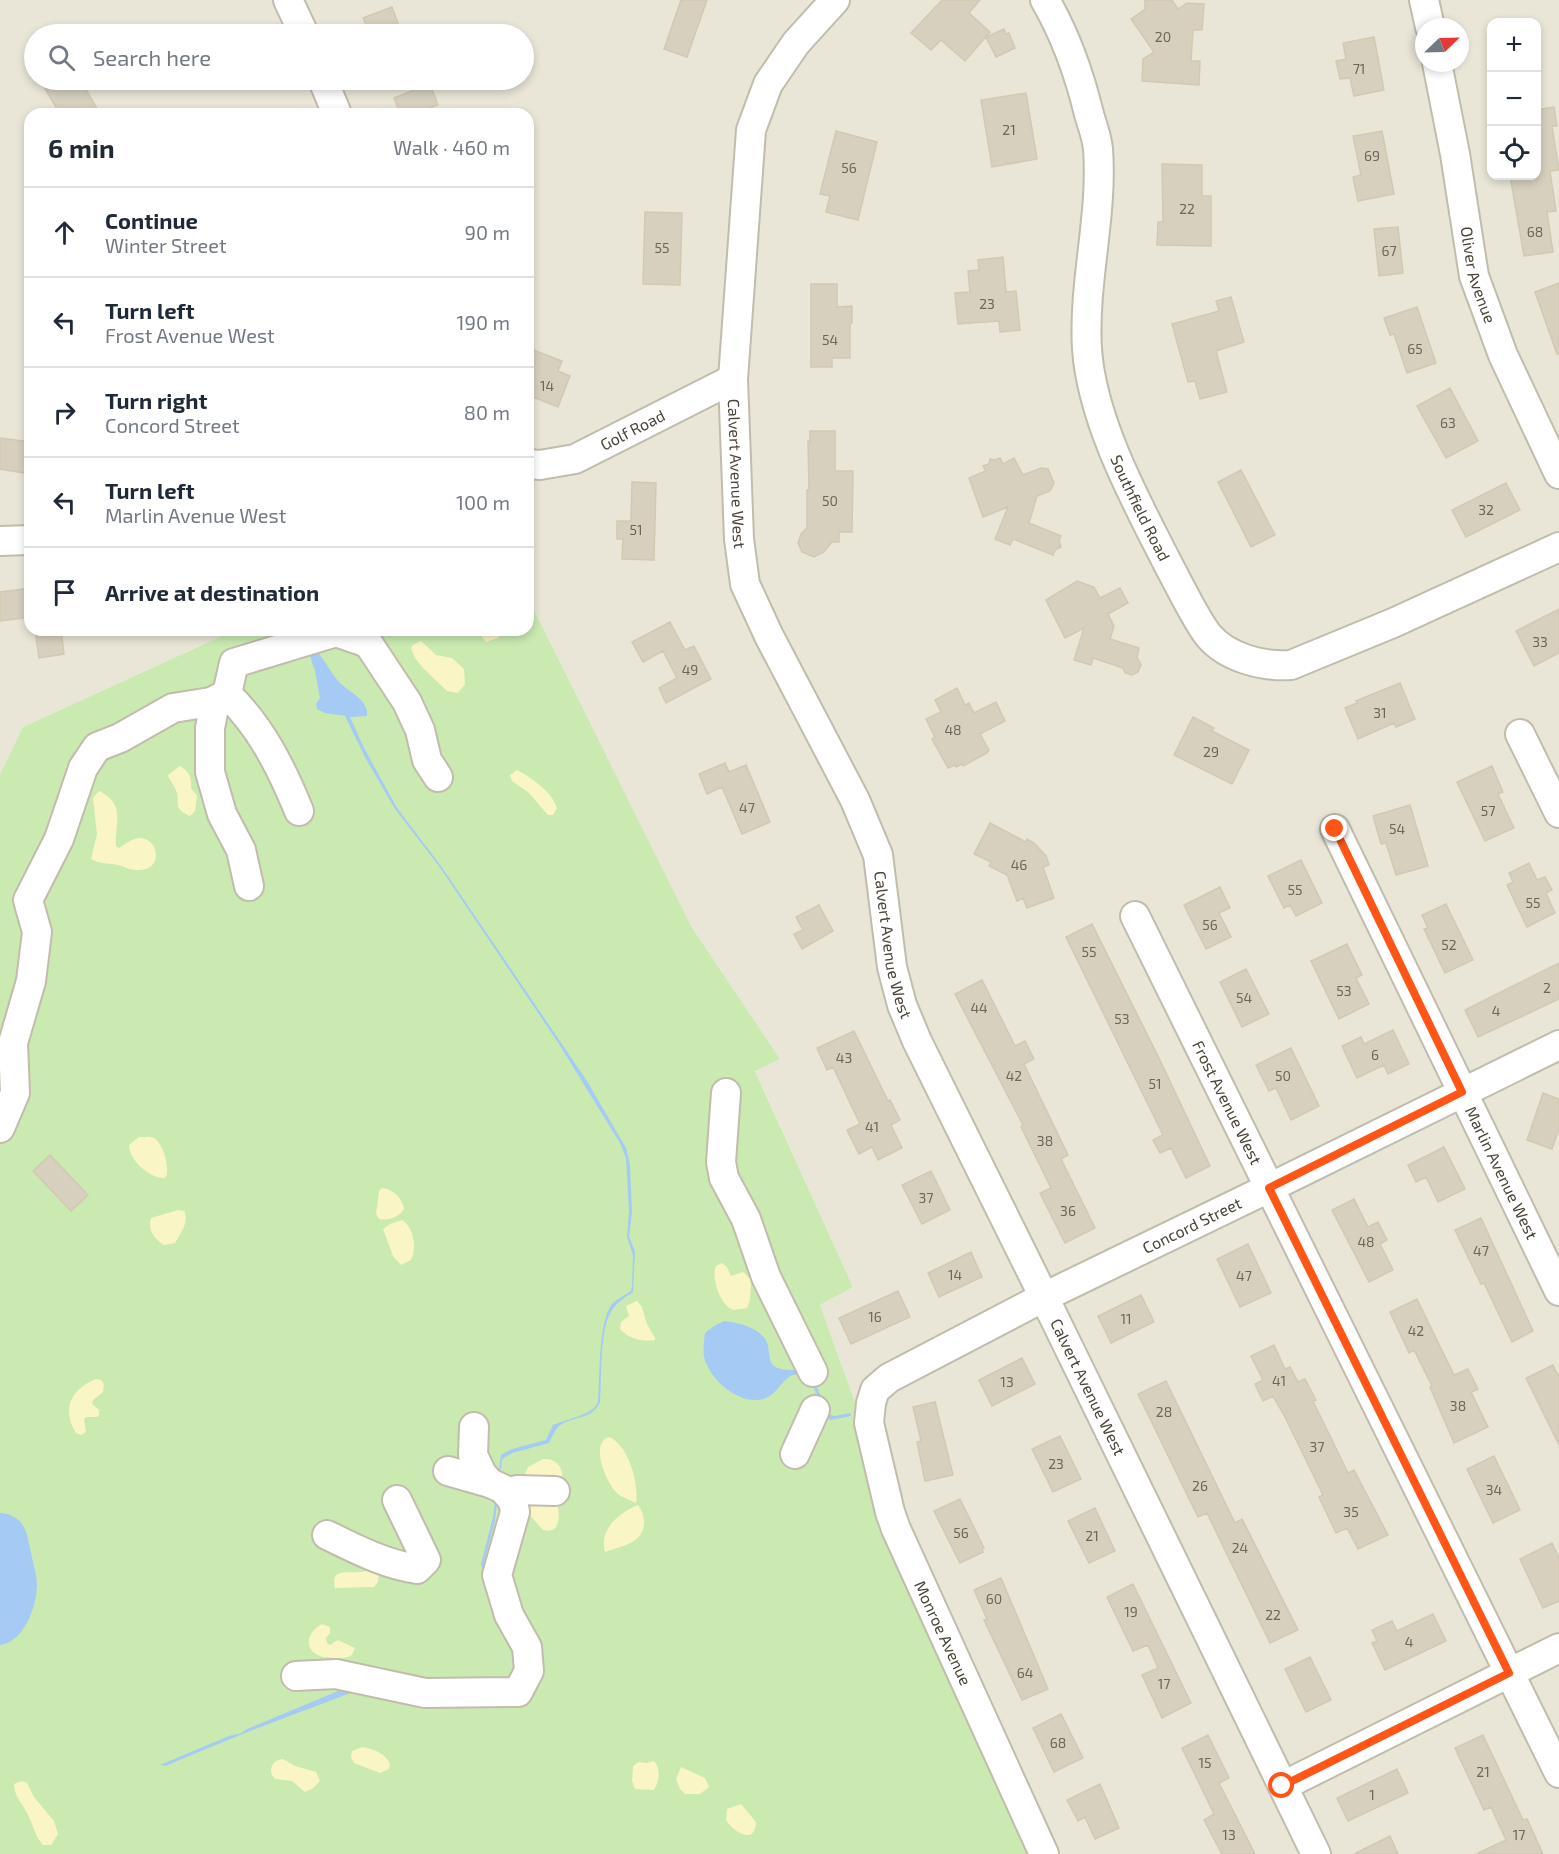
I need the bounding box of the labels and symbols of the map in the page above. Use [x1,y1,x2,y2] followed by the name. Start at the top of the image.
[1415,18,1469,72] north arrow
[1155,28,1171,45] house number: 20
[1353,60,1365,77] house number: 71
[1002,121,1016,138] house number: 21
[1364,147,1380,164] house number: 69
[841,159,857,176] house number: 56
[1179,200,1195,217] house number: 22
[1527,223,1543,240] house number: 68
[1457,225,1500,326] street label: Oliver Avenue
[654,239,670,256] house number: 55
[1381,242,1397,259] house number: 67
[979,295,995,312] house number: 23
[822,331,838,348] house number: 54
[1407,340,1423,357] house number: 65
[540,377,554,394] house number: 14
[725,398,750,549] street label: Calvert Avenue West
[597,405,668,454] street label: Golf Road
[1440,414,1456,431] house number: 63
[1107,452,1175,564] street label: Southfield Road
[822,492,838,509] house number: 50
[1478,501,1494,518] house number: 32
[629,521,643,538] house number: 51
[1532,633,1548,650] house number: 33
[682,661,698,678] house number: 49
[1373,704,1387,721] house number: 31
[944,721,962,738] house number: 48
[1203,743,1219,760] house number: 29
[739,799,755,816] house number: 47
[1481,802,1495,819] house number: 57
[1321,815,1347,841] route end
[1389,820,1405,837] house number: 54
[1011,856,1027,873] house number: 46
[871,870,917,1021] street label: Calvert Avenue West
[1287,881,1303,898] house number: 55
[1525,894,1541,911] house number: 55
[1202,916,1218,933] house number: 56
[1441,936,1457,953] house number: 52
[1081,943,1097,960] house number: 55
[1543,979,1551,996] house number: 2
[1336,982,1352,999] house number: 53
[1236,989,1252,1006] house number: 54
[970,999,988,1016] house number: 44
[1492,1002,1500,1019] house number: 4
[1114,1010,1130,1027] house number: 53
[1189,1037,1266,1167] street label: Frost Avenue West
[1371,1046,1379,1063] house number: 6
[836,1049,852,1066] house number: 43
[1006,1067,1022,1084] house number: 42
[1275,1067,1291,1084] house number: 50
[1148,1075,1162,1092] house number: 51
[1462,1103,1542,1242] street label: Marlin Avenue West
[865,1118,879,1135] house number: 41
[1037,1132,1053,1149] house number: 38
[919,1189,933,1206] house number: 37
[1139,1193,1244,1257] street label: Concord Street
[1060,1202,1076,1219] house number: 36
[1357,1233,1375,1250] house number: 48
[1473,1242,1489,1259] house number: 47
[948,1266,962,1283] house number: 14
[1236,1267,1252,1284] house number: 47
[868,1308,882,1325] house number: 16
[1120,1310,1132,1327] house number: 11
[1047,1315,1130,1458] street label: Calvert Avenue West
[1408,1322,1424,1339] house number: 42
[1272,1372,1286,1389] house number: 41
[1000,1373,1014,1390] house number: 13
[1450,1397,1466,1414] house number: 38
[1156,1403,1172,1420] house number: 28
[1310,1438,1324,1455] house number: 37
[1048,1455,1064,1472] house number: 23
[1192,1477,1208,1494] house number: 26
[1486,1481,1502,1498] house number: 34
[1343,1503,1359,1520] house number: 35
[953,1524,969,1541] house number: 56
[1085,1527,1099,1544] house number: 21
[1232,1539,1248,1556] house number: 24
[911,1578,976,1688] street label: Monroe Avenue
[986,1590,1002,1607] house number: 60
[1124,1603,1138,1620] house number: 19
[1265,1606,1281,1623] house number: 22
[1405,1633,1413,1650] house number: 4
[1017,1664,1033,1681] house number: 64
[1158,1675,1170,1692] house number: 17
[1050,1734,1066,1751] house number: 68
[1198,1754,1212,1771] house number: 15
[1476,1763,1490,1780] house number: 21
[1268,1772,1294,1798] route start
[1369,1786,1375,1803] house number: 1
[1222,1826,1236,1843] house number: 13
[1513,1826,1525,1843] house number: 17

